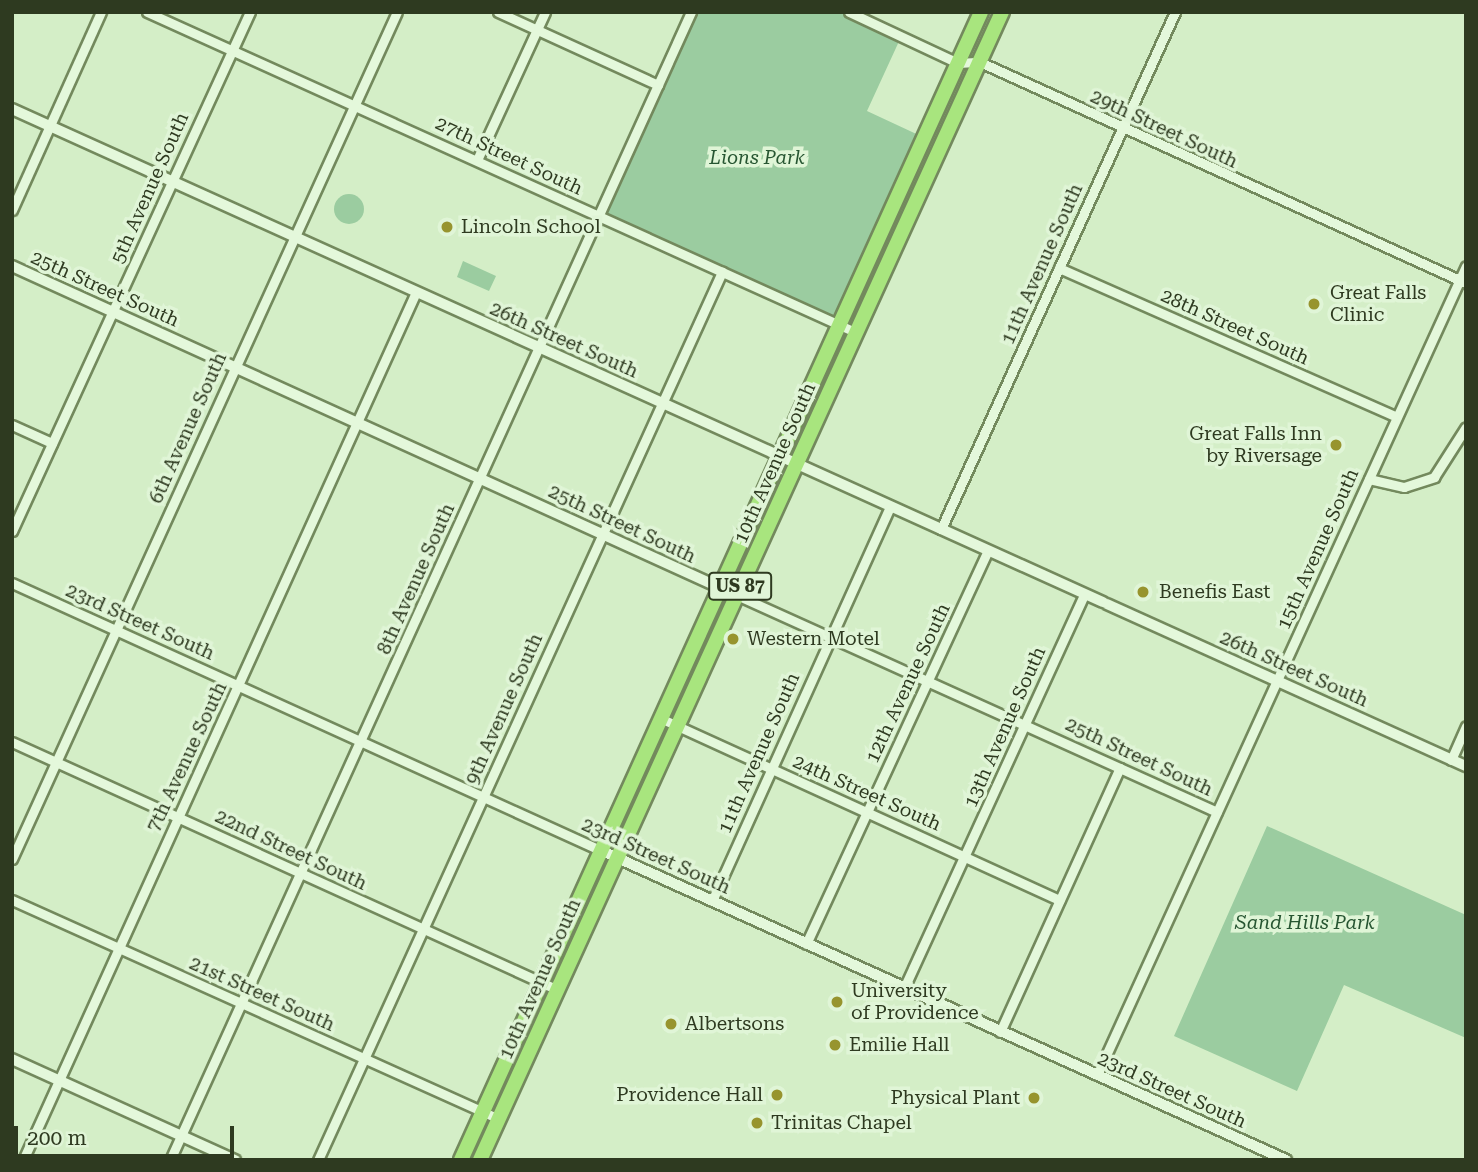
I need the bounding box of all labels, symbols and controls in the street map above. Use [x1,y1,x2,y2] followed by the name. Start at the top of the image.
[1087,85,1241,173] street label: 29th Street South
[106,109,194,267] street label: 5th Avenue South
[432,112,586,200] street label: 27th Street South
[709,147,805,169] park label: Lions Park
[996,180,1088,348] street label: 11th Avenue South
[461,216,601,238] place label: Lincoln School
[439,219,455,235] marker: Lincoln School
[27,246,183,332] street label: 25th Street South
[1330,282,1426,326] place label: Great Falls Clinic
[1157,284,1313,370] street label: 28th Street South
[1304,294,1324,314] marker: Great Falls Clinic
[486,297,642,383] street label: 26th Street South
[144,349,232,507] street label: 6th Avenue South
[729,379,821,547] street label: 10th Avenue South
[1189,423,1322,467] place label: Great Falls Inn by Riversage
[1328,437,1344,453] marker: Great Falls Inn by Riversage
[1272,465,1364,633] street label: 15th Avenue South
[545,480,699,568] street label: 25th Street South
[372,500,460,658] street label: 8th Avenue South
[707,572,773,600] road number: US 87
[62,579,218,665] street label: 23rd Street South
[1159,581,1270,603] place label: Benefis East
[1133,582,1153,602] marker: Benefis East
[861,600,955,766] street label: 12th Avenue South
[1216,626,1372,712] street label: 26th Street South
[747,628,880,650] place label: Western Motel
[460,630,548,788] street label: 9th Avenue South
[725,631,741,647] marker: Western Motel
[959,643,1051,811] street label: 13th Avenue South
[713,669,805,837] street label: 11th Avenue South
[142,678,232,836] street label: 7th Avenue South
[1062,713,1216,801] street label: 25th Street South
[789,750,945,836] street label: 24th Street South
[211,805,371,895] street label: 22nd Street South
[578,813,734,899] street label: 23rd Street South
[494,895,586,1063] street label: 10th Avenue South
[1235,912,1375,934] park label: Sand Hills Park
[186,952,338,1036] street label: 21st Street South
[851,980,979,1024] place label: University of Providence
[829,994,845,1010] marker: University of Providence
[685,1013,784,1035] place label: Albertsons
[663,1016,679,1032] marker: Albertsons
[849,1034,949,1056] place label: Emilie Hall
[827,1037,843,1053] marker: Emilie Hall
[1094,1047,1250,1133] street label: 23rd Street South
[616,1084,763,1106] place label: Providence Hall
[769,1087,785,1103] marker: Providence Hall
[891,1087,1020,1109] place label: Physical Plant
[1026,1090,1042,1106] marker: Physical Plant
[18,1112,238,1156] scale bar
[771,1112,912,1134] place label: Trinitas Chapel
[749,1115,765,1131] marker: Trinitas Chapel
[27,1126,87,1150] text: 200 m

